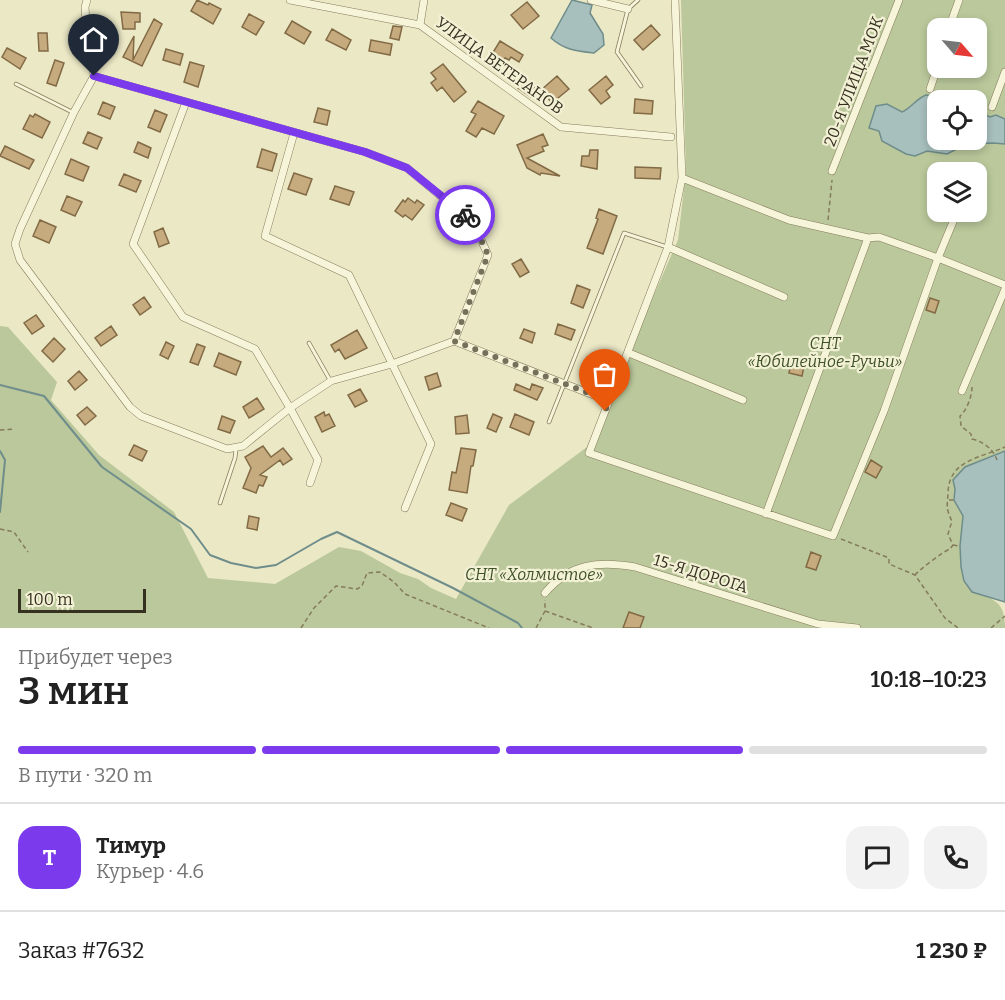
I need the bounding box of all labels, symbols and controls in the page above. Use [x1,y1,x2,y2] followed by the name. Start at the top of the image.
[432,13,567,118] street label: УЛИЦА ВЕТЕРАНОВ
[820,13,887,149] street label: 20-Я УЛИЦА МОК
[68,14,119,76] pin
[927,18,987,78] north arrow
[927,18,987,222] map controls
[77,23,110,56] icon: home
[927,90,987,150] button: locate
[927,162,987,222] button: layers
[435,185,495,245] courier
[449,199,482,232] icon: bike
[748,334,902,371] park label: СНТ «Юбилейное-Ручьи»
[579,349,630,411] pin
[588,358,621,391] icon: bag
[651,550,751,597] street label: 15-Я ДОРОГА
[465,565,603,584] park label: СНТ «Холмистое»
[18,586,146,614] scale bar
[27,590,72,609] text: 100 m
[18,645,173,669] text: Прибудет через
[871,666,987,693] text: 10:18–10:23
[18,668,129,714] text: 3 мин
[18,763,152,787] text: В пути · 320 m
[846,826,909,889] button: chat
[924,826,987,889] button: phone
[96,832,166,859] text: Тимур
[43,844,56,871] text: Т
[96,859,204,883] text: Курьер · 4.6
[18,937,144,964] text: Заказ #7632
[916,937,987,964] text: 1 230 ₽

